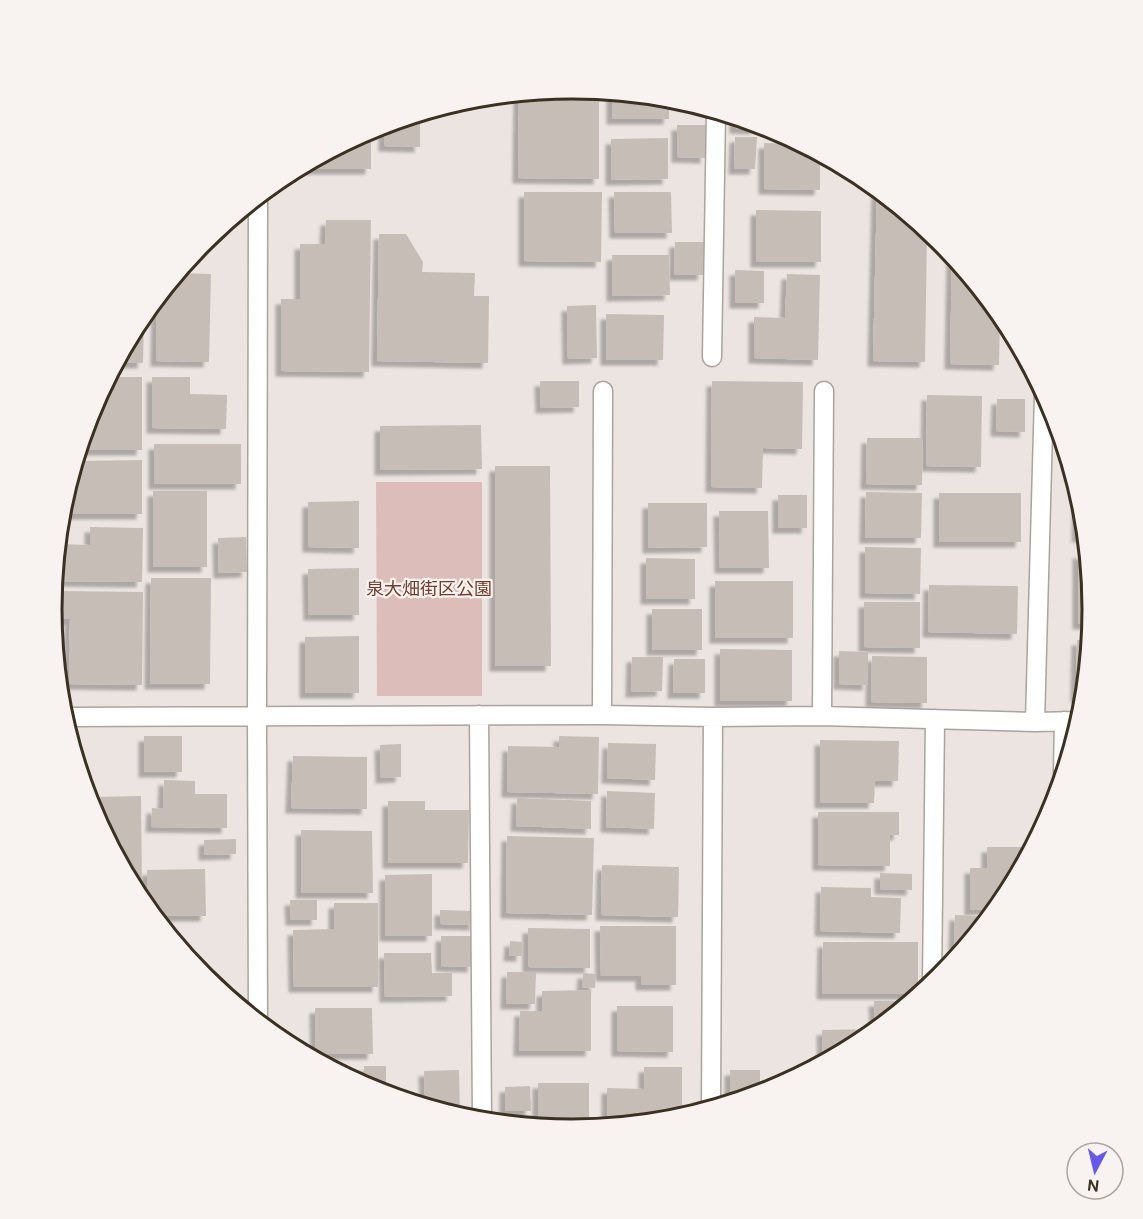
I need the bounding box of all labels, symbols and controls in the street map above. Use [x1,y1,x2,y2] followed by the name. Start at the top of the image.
[366,577,492,601] park label: 泉大畑街区公園
[1065,1141,1125,1201] north arrow
[1086,1174,1100,1197] text: N

